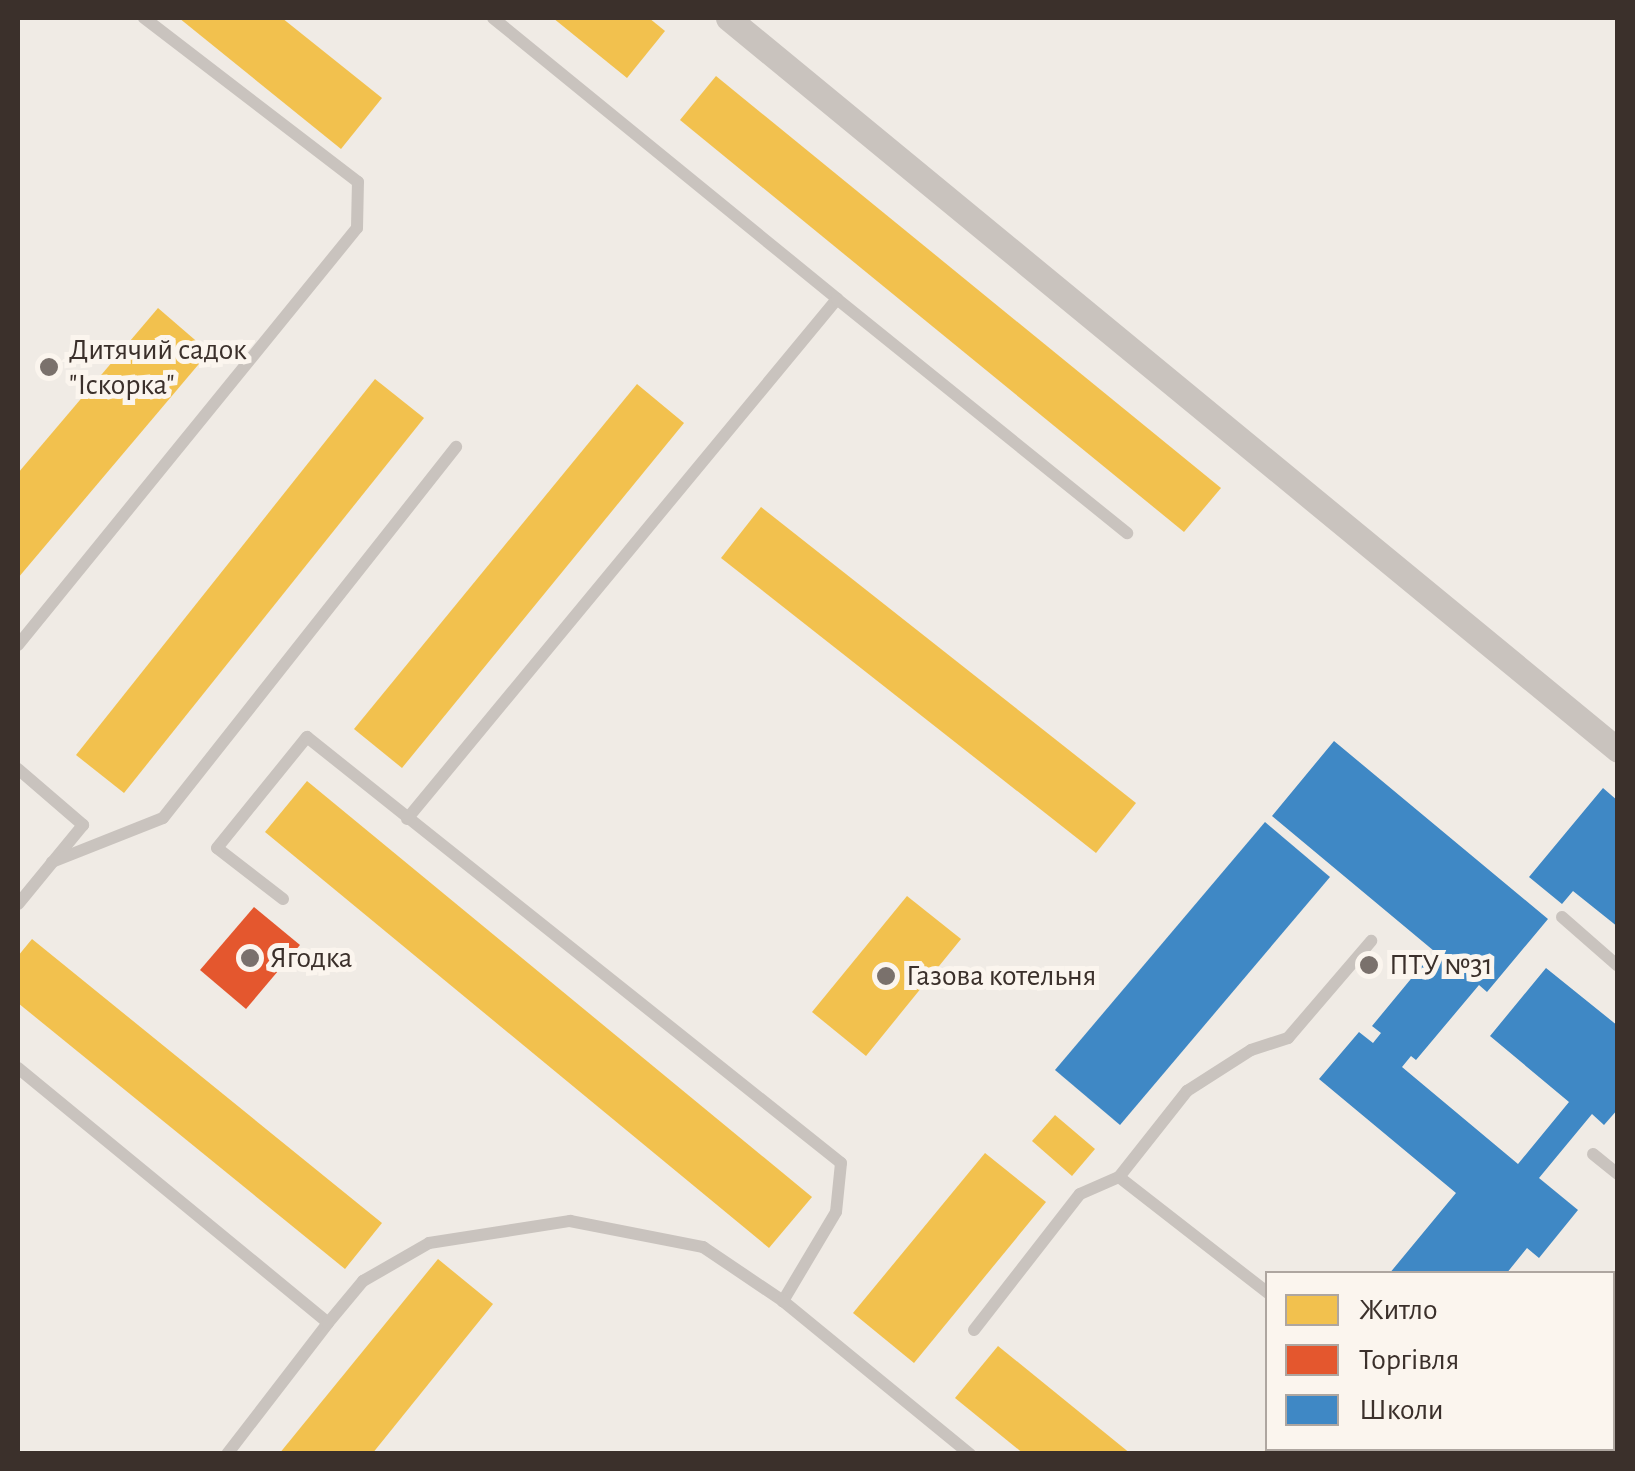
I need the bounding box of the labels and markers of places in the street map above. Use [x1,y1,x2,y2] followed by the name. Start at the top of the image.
[69,332,247,402] place label: Дитячий садок "Іскорка"
[38,356,60,378] marker: Дитячий садок "Іскорка"
[270,940,353,976] place label: Ягодка
[239,947,261,969] marker: Ягодка
[1389,947,1493,983] place label: ПТУ №31
[1358,954,1380,976] marker: ПТУ №31
[906,958,1096,994] place label: Газова котельня
[875,965,897,987] marker: Газова котельня

